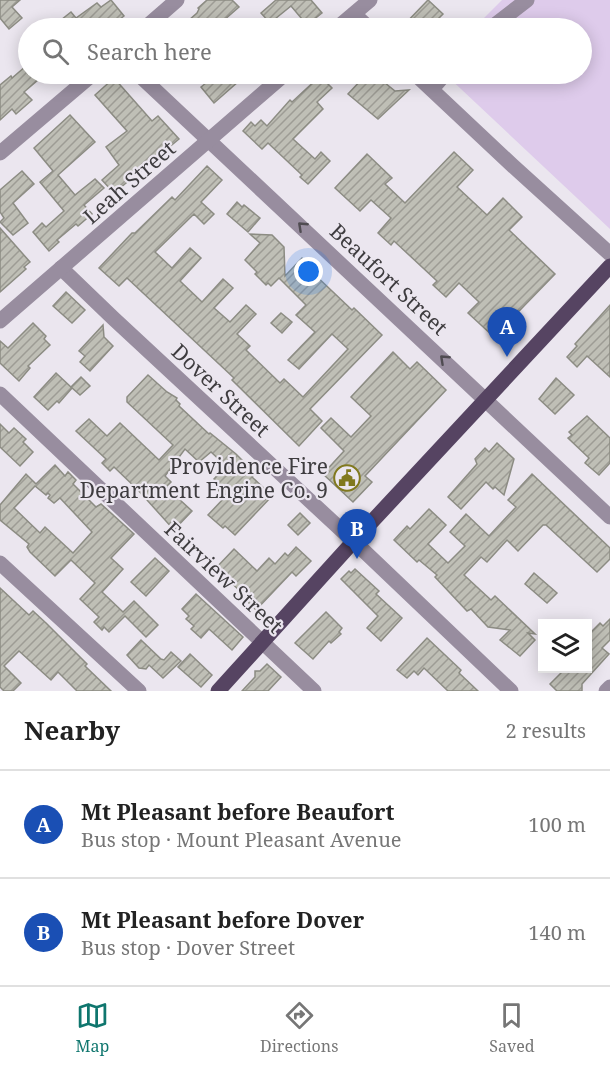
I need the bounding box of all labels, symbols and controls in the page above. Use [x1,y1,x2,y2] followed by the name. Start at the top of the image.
[18,18,592,84] search box
[39,35,72,68] icon: search
[87,36,212,66] text: Search here
[77,134,181,230] street label: Leah Street
[324,217,454,341] street label: Beaufort Street
[298,222,309,233] one-way arrow
[294,257,323,286] your location
[488,308,526,357] pin: A
[166,337,276,443] street label: Dover Street
[440,355,450,366] one-way arrow
[80,452,328,504] place label: Providence Fire Department Engine Co. 9
[332,463,362,493] public building icon: Providence Fire Department Engine Co. 9
[338,510,376,559] pin: B
[159,515,289,639] street label: Fairview Street
[538,619,592,673] map controls
[538,619,592,673] button: layers
[24,712,120,748] text: Nearby
[506,717,586,744] text: 2 results
[81,796,394,826] text: Mt Pleasant before Beaufort
[36,811,51,838] text: A
[528,811,586,838] text: 100 m
[81,826,402,853] text: Bus stop · Mount Pleasant Avenue
[81,904,364,934] text: Mt Pleasant before Dover
[37,919,50,946] text: B
[528,919,586,946] text: 140 m
[81,934,295,961] text: Bus stop · Dover Street
[75,999,109,1057] tab: Map
[260,999,338,1057] tab: Directions
[489,999,535,1057] tab: Saved

